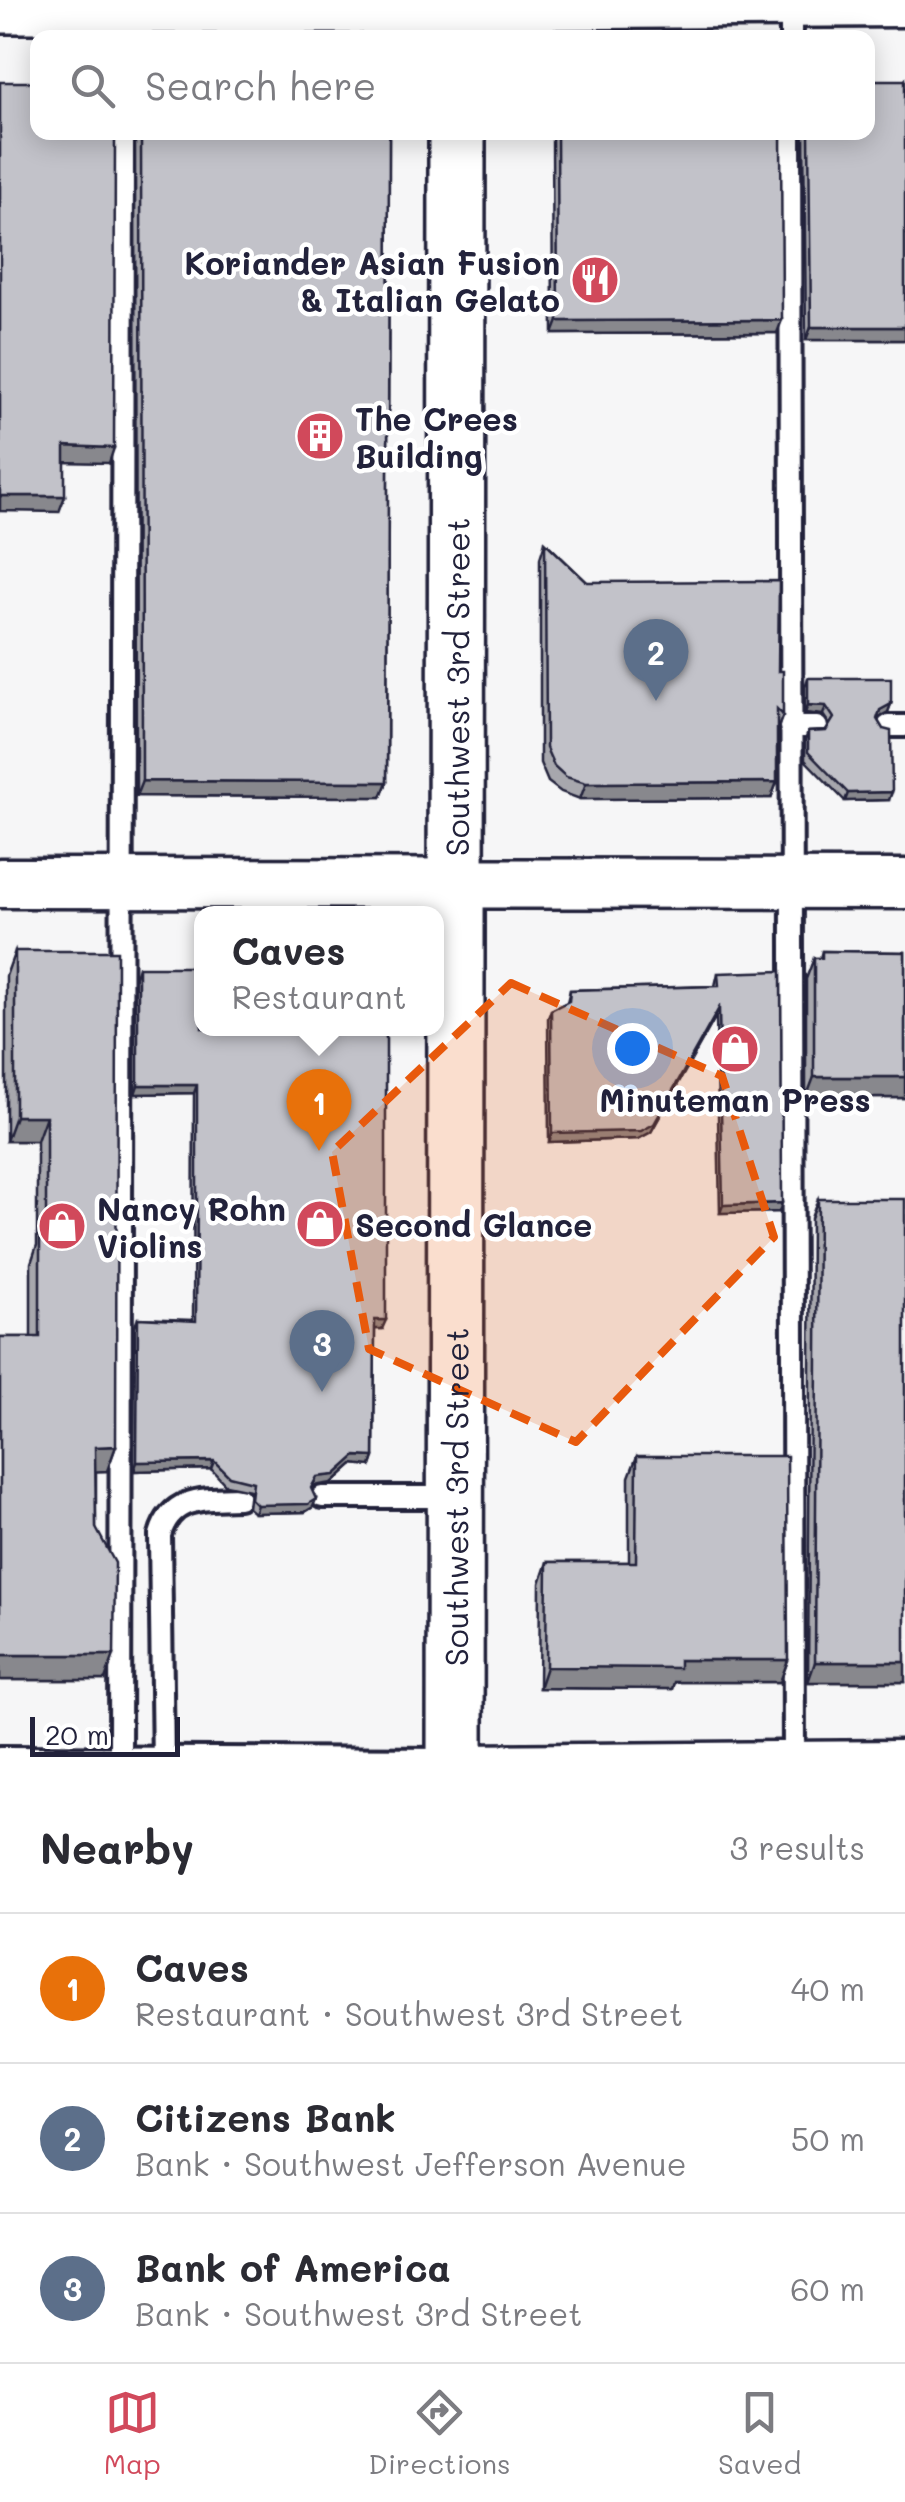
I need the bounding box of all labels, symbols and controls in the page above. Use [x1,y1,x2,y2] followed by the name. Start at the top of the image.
[30,30,875,140] search box
[65,58,120,113] icon: search
[145,60,376,110] text: Search here
[184,241,560,320] place label: Koriander Asian Fusion & Italian Gelato
[569,254,621,306] restaurant icon: Koriander Asian Fusion & Italian Gelato
[355,397,518,476] place label: The Crees Building
[294,410,346,462] building icon: The Crees Building
[435,518,478,856] street label: Southwest 3rd Street
[624,618,688,701] pin: 2
[194,906,444,1036] popup
[231,925,345,975] text: Caves
[231,975,407,1017] text: Restaurant
[607,1023,658,1074] your location
[709,1023,761,1075] shop icon: Minuteman Press
[286,1068,352,1151] pin: 1
[599,1078,871,1120] place label: Minuteman Press
[97,1187,286,1266] place label: Nancy Rohn Violins
[294,1198,346,1250] shop icon: Second Glance
[36,1200,88,1252] shop icon: Nancy Rohn Violins
[355,1203,592,1245] place label: Second Glance
[290,1310,354,1392] pin: 3
[434,1328,477,1666] street label: Southwest 3rd Street
[30,1712,180,1756] scale bar
[45,1716,109,1752] text: 20 m
[40,1820,194,1875] text: Nearby
[729,1826,865,1868] text: 3 results
[135,1942,249,1992] text: Caves
[65,1967,80,2009] text: 1
[791,1967,865,2009] text: 40 m
[135,1992,683,2034] text: Restaurant · Southwest 3rd Street
[135,2092,396,2142] text: Citizens Bank
[64,2117,81,2159] text: 2
[791,2117,865,2159] text: 50 m
[135,2142,686,2184] text: Bank · Southwest Jefferson Avenue
[135,2242,451,2292] text: Bank of America
[63,2267,82,2309] text: 3
[790,2267,865,2309] text: 60 m
[135,2292,582,2334] text: Bank · Southwest 3rd Street
[104,2385,161,2481] tab: Map
[368,2385,511,2481] tab: Directions
[718,2385,801,2481] tab: Saved

